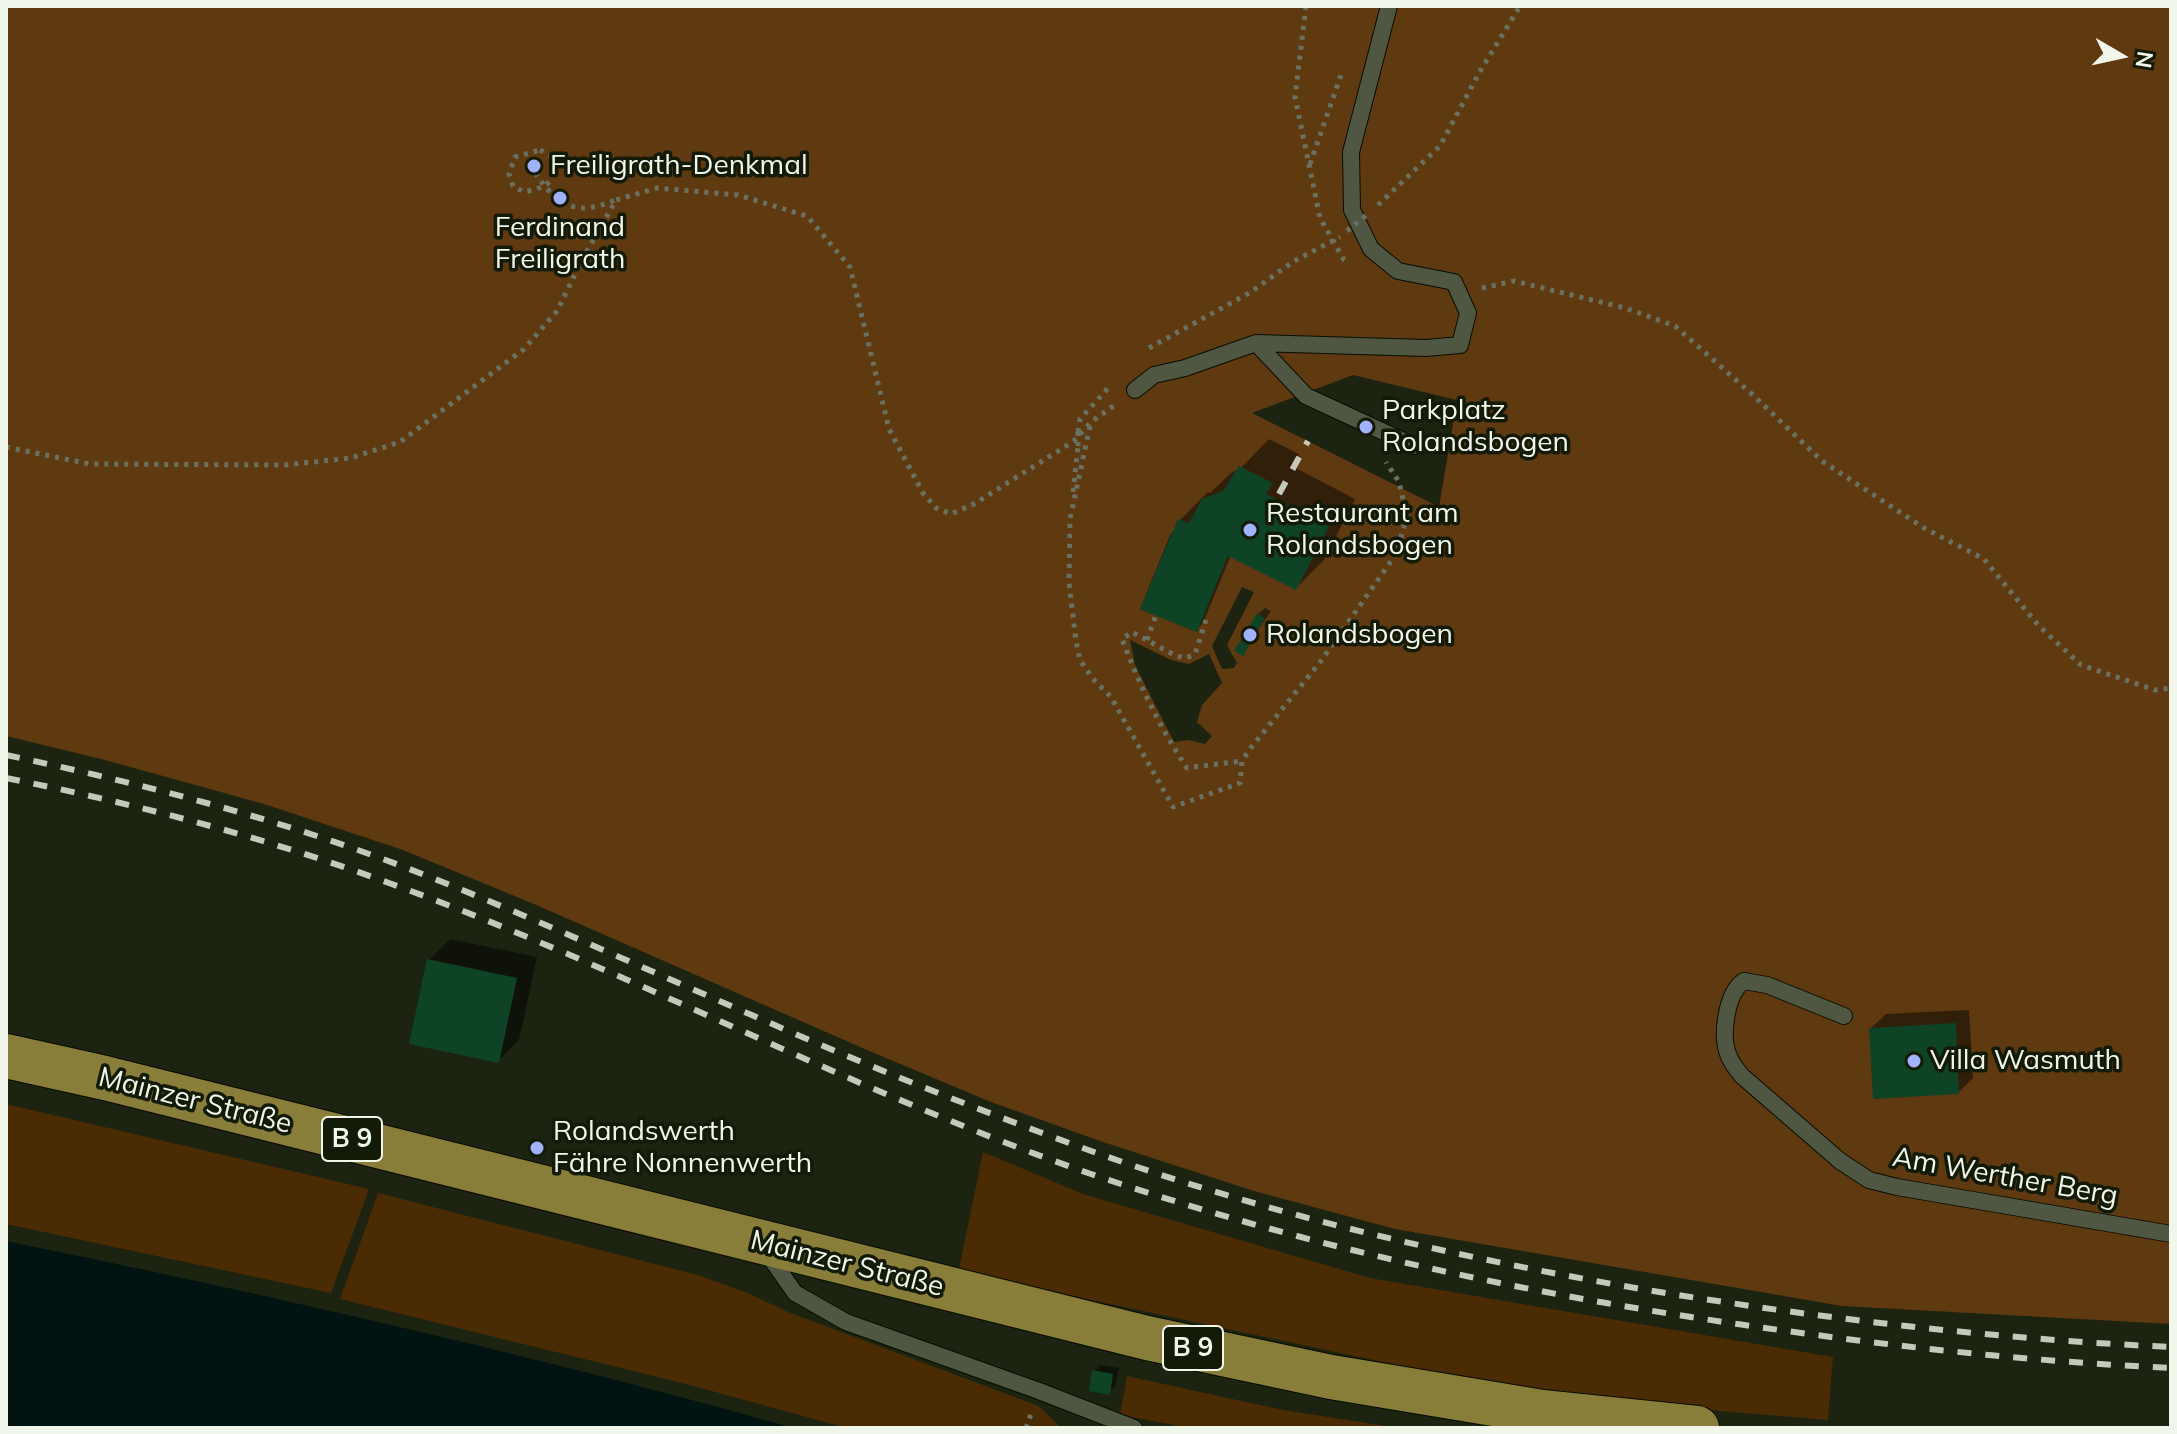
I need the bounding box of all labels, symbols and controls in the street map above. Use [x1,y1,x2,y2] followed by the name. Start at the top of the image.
[2081,16,2161,96] north arrow
[2130,49,2160,70] text: N
[550,149,808,183] place label: Freiligrath-Denkmal
[525,157,543,175] marker: Freiligrath-Denkmal
[551,189,569,207] marker: Ferdinand Freiligrath
[495,211,625,277] place label: Ferdinand Freiligrath
[1382,394,1569,460] place label: Parkplatz Rolandsbogen
[1357,418,1375,436] marker: Parkplatz Rolandsbogen
[1266,497,1459,563] place label: Restaurant am Rolandsbogen
[1241,521,1259,539] marker: Restaurant am Rolandsbogen
[1266,618,1453,652] place label: Rolandsbogen
[1241,626,1259,644] marker: Rolandsbogen
[1930,1044,2121,1078] place label: Villa Wasmuth
[1905,1052,1923,1070] marker: Villa Wasmuth
[95,1061,295,1141] street label: Mainzer Straße
[553,1115,812,1181] place label: Rolandswerth Fähre Nonnenwerth
[322,1117,382,1161] road number: B 9
[528,1139,546,1157] marker: Rolandswerth Fähre Nonnenwerth
[1890,1141,2120,1213] street label: Am Werther Berg
[747,1224,947,1304] street label: Mainzer Straße
[1163,1326,1223,1370] road number: B 9

